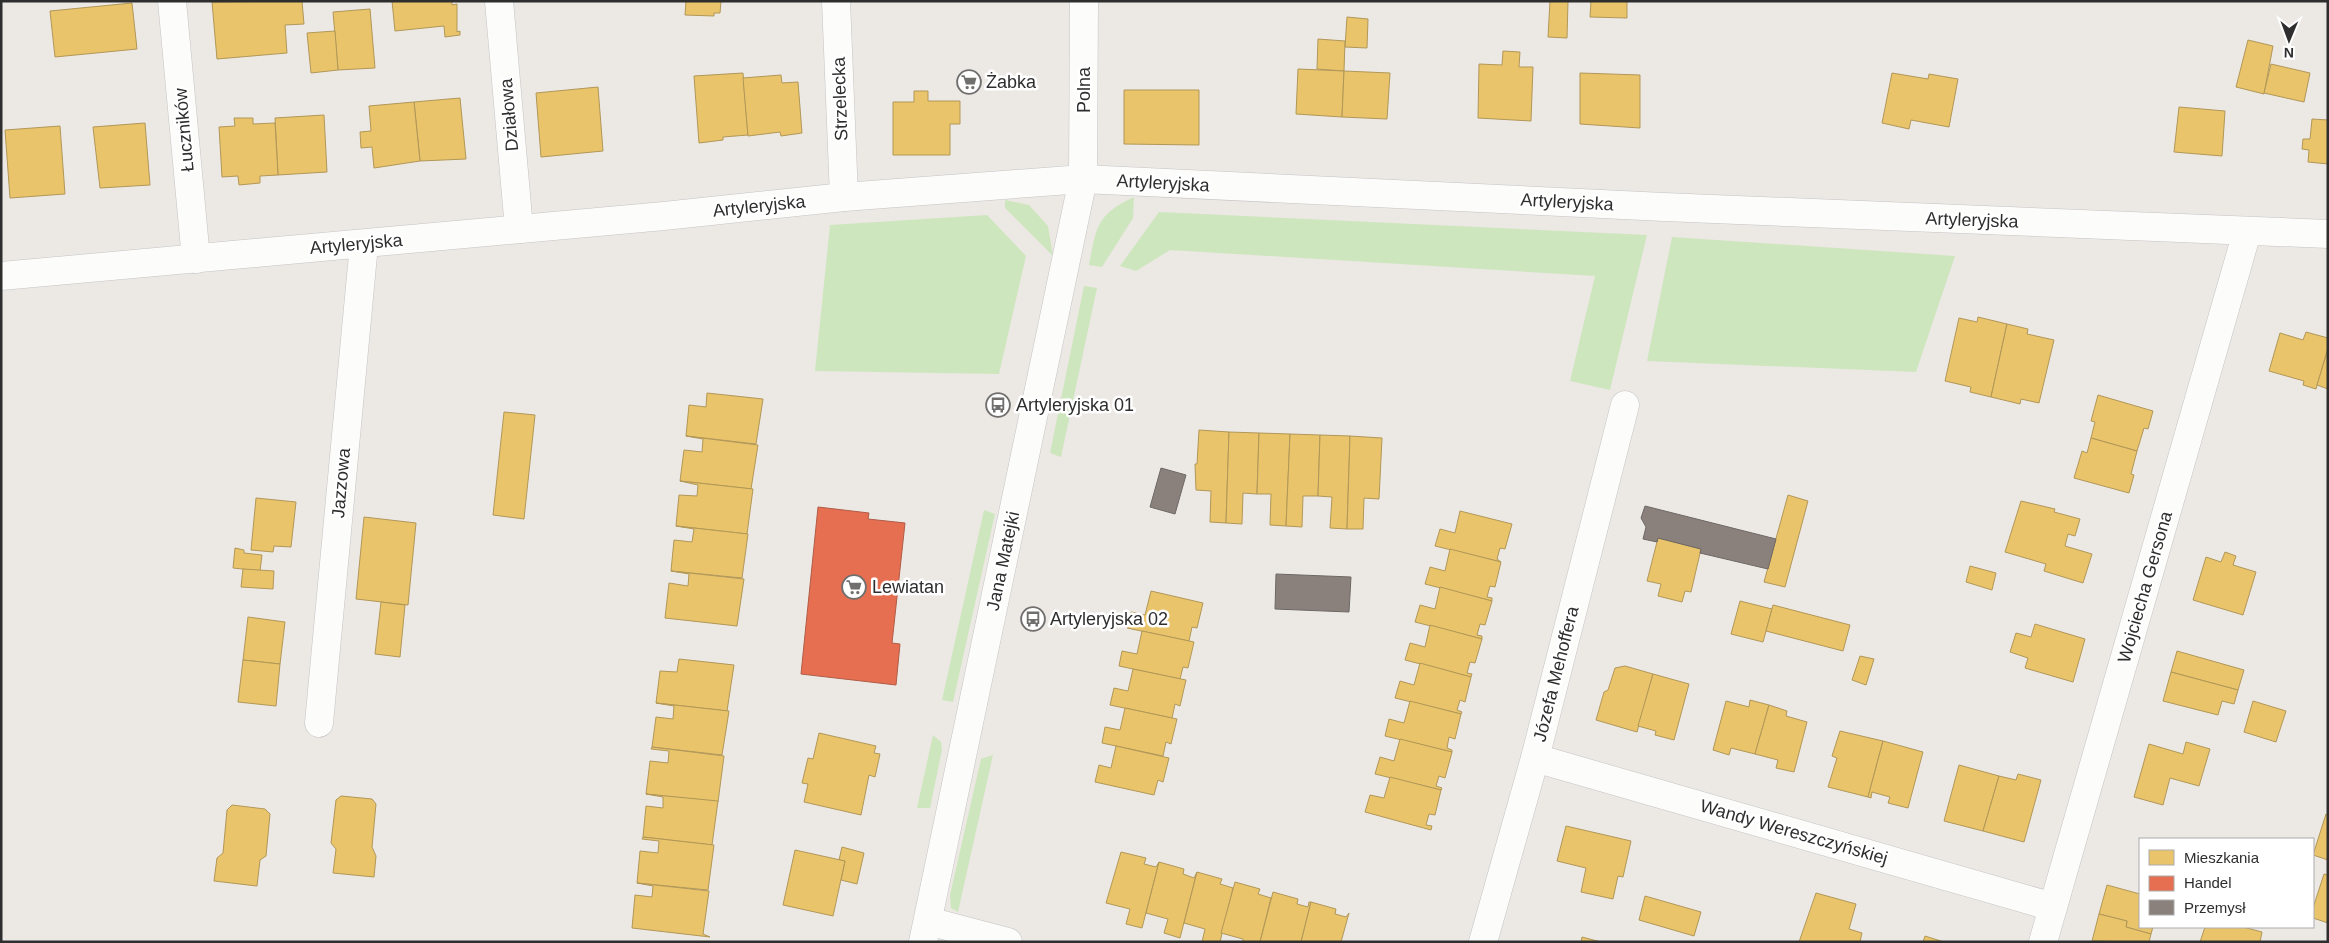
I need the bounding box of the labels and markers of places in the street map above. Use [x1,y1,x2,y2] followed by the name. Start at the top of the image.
[956,69,982,95] supermarket icon: Żabka
[986,72,1037,92] place label: Żabka
[985,392,1011,418] bus stop icon: Artyleryjska 01
[1016,395,1134,415] place label: Artyleryjska 01
[841,574,867,600] supermarket icon: Lewiatan
[872,577,944,597] place label: Lewiatan
[1020,606,1046,632] bus stop icon: Artyleryjska 02
[1050,609,1168,629] place label: Artyleryjska 02

